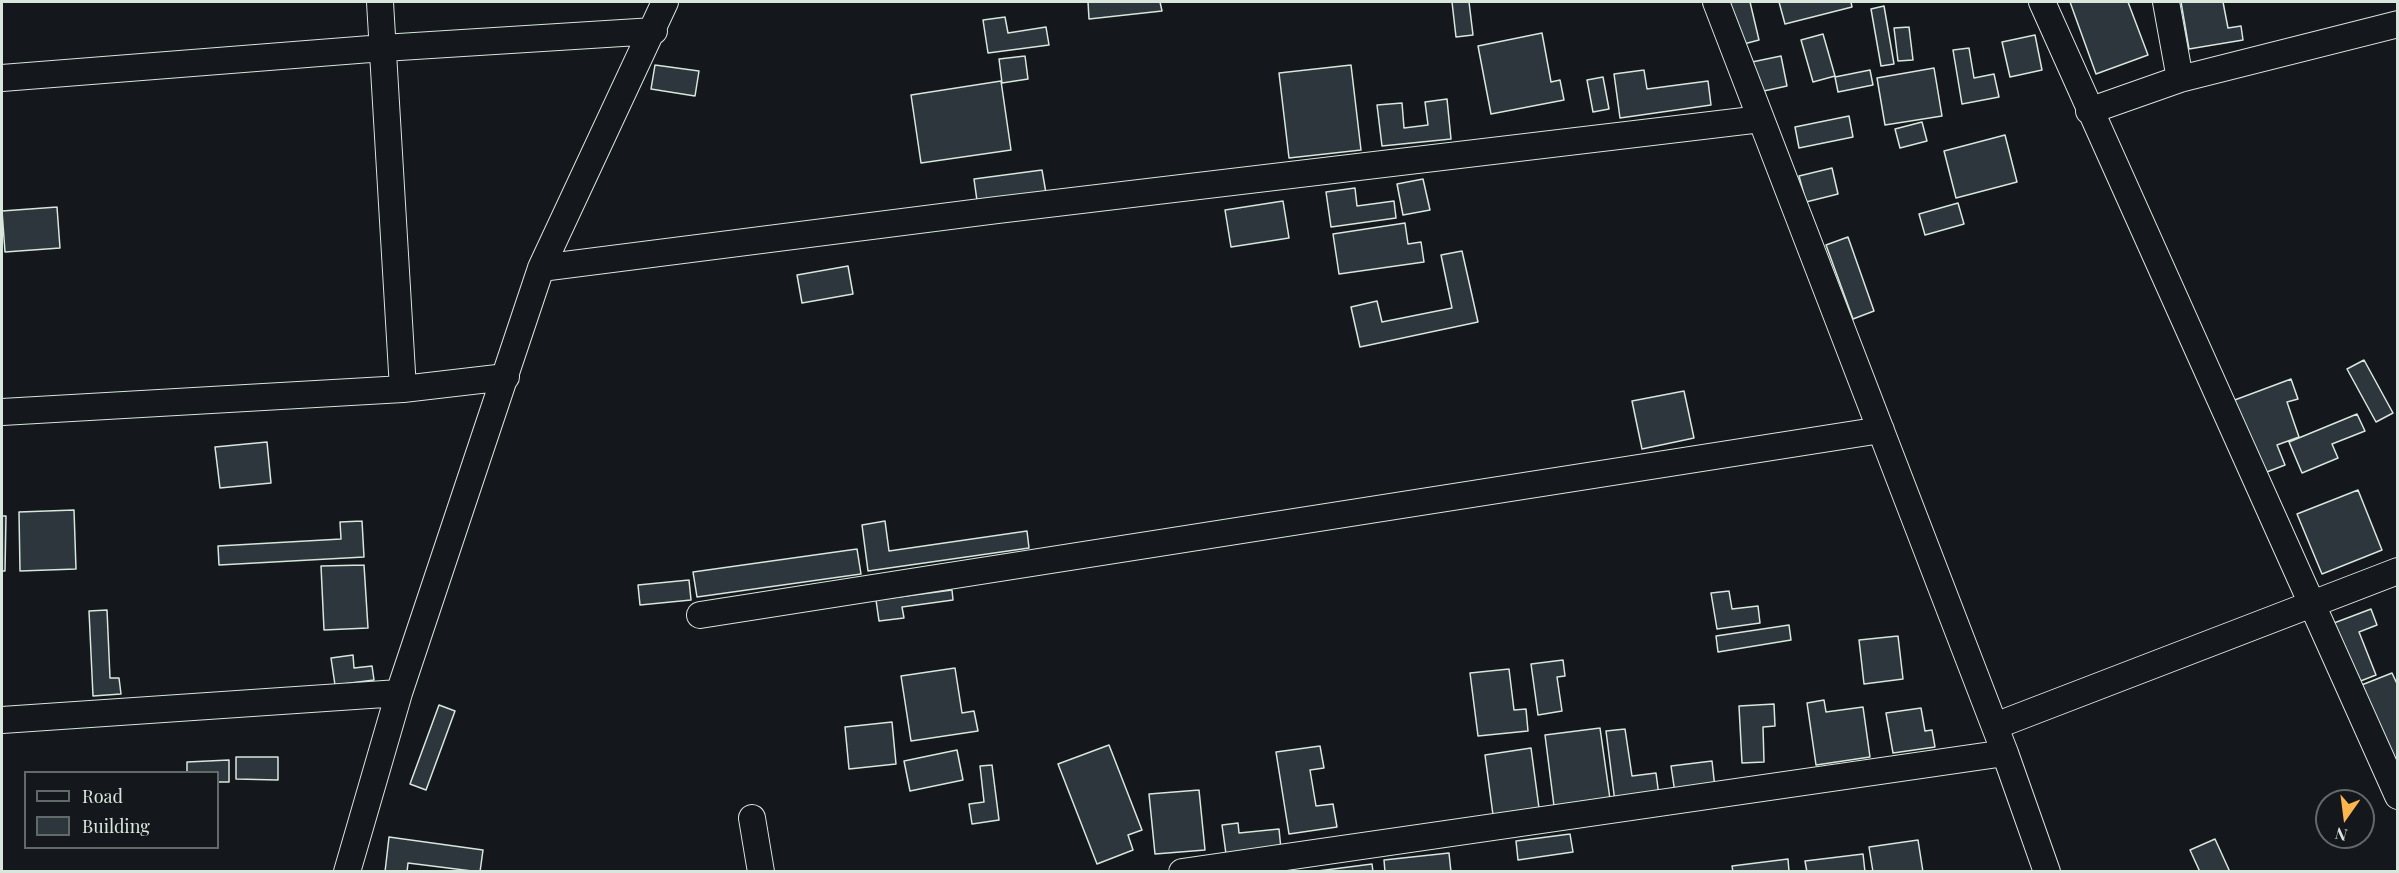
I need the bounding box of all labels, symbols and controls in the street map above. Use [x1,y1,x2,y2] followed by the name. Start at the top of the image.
[24,771,219,849] legend
[82,784,123,808] text: Road
[2315,789,2375,849] north arrow
[82,814,150,838] text: Building
[2333,823,2349,847] text: N

